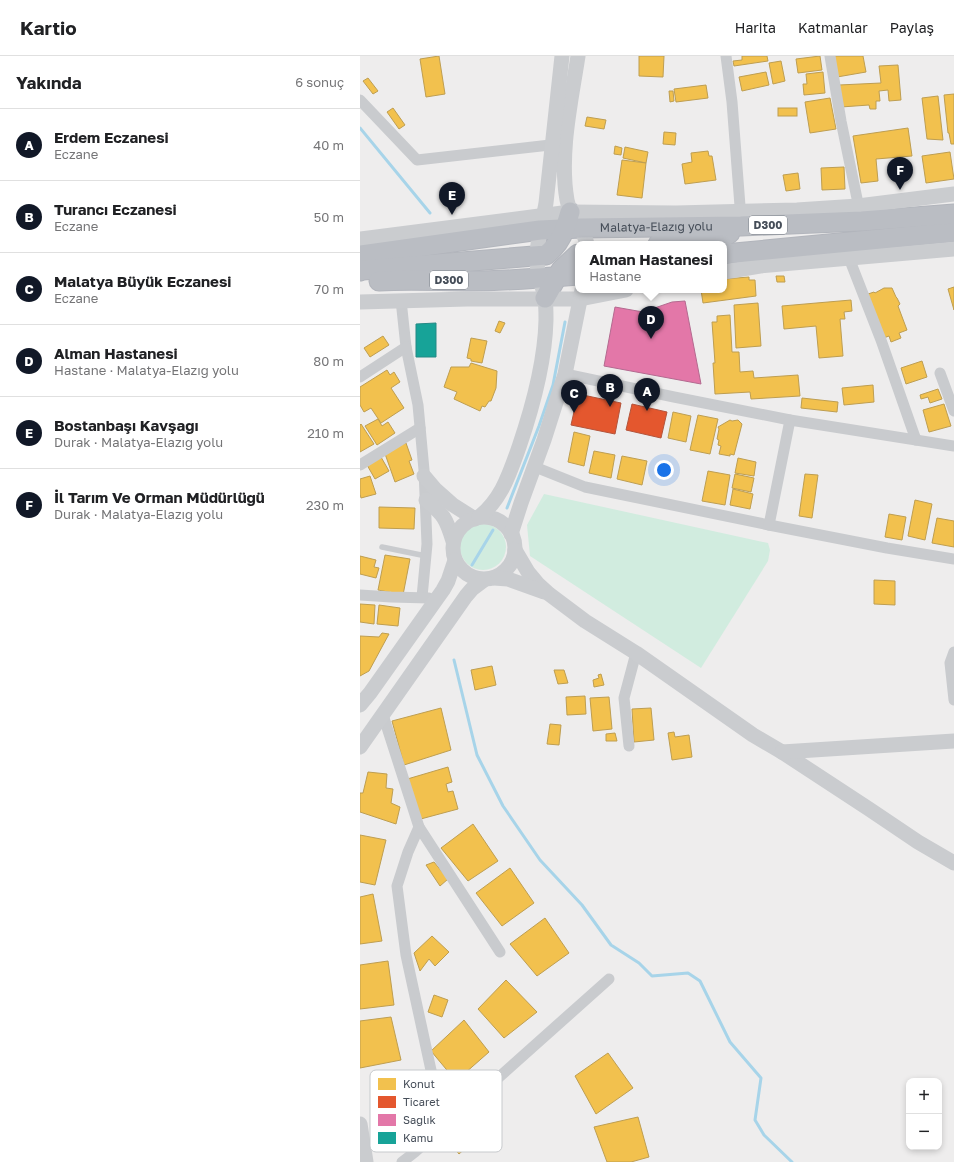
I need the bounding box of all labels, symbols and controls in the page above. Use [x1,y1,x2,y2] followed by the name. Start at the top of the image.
[20,16,77,39] text: Kartio
[735,19,776,36] text: Harita
[798,19,868,36] text: Katmanlar
[890,19,934,36] text: Paylaş
[16,72,82,93] text: Yakında
[295,74,344,90] text: 6 sonuç
[54,128,169,146] text: Erdem Eczanesi
[24,137,34,153] text: A
[313,137,344,153] text: 40 m
[54,146,98,162] text: Eczane
[887,157,913,190] pin: F
[439,182,465,215] pin: E
[54,200,177,218] text: Turancı Eczanesi
[24,209,34,225] text: B
[314,209,344,225] text: 50 m
[749,216,787,234] road number: D300
[54,218,98,234] text: Eczane
[600,218,713,235] street label: Malatya-Elazığ yolu
[575,241,727,293] popup
[589,250,713,268] text: Alman Hastanesi
[589,268,641,284] text: Hastane
[430,271,468,289] road number: D300
[54,272,231,290] text: Malatya Büyük Eczanesi
[24,281,34,297] text: C
[314,281,344,297] text: 70 m
[54,290,98,306] text: Eczane
[638,306,664,339] pin: D
[54,344,178,362] text: Alman Hastanesi
[24,353,34,369] text: D
[313,353,344,369] text: 80 m
[54,362,239,378] text: Hastane · Malatya-Elazığ yolu
[597,374,623,407] pin: B
[634,378,660,411] pin: A
[561,380,587,413] pin: C
[54,416,199,434] text: Bostanbaşı Kavşağı
[25,425,33,441] text: E
[307,425,344,441] text: 210 m
[54,434,223,450] text: Durak · Malatya-Elazığ yolu
[654,460,674,480] your location
[54,488,265,506] text: İl Tarım Ve Orman Müdürlüğü
[25,497,33,513] text: F
[306,497,344,513] text: 230 m
[54,506,223,522] text: Durak · Malatya-Elazığ yolu
[370,1070,502,1152] legend
[403,1077,435,1090] text: Konut
[906,1078,942,1150] map controls
[906,1078,942,1114] button: +
[403,1095,440,1108] text: Ticaret
[403,1113,436,1126] text: Sağlık
[906,1114,942,1150] button: −
[403,1131,433,1144] text: Kamu

